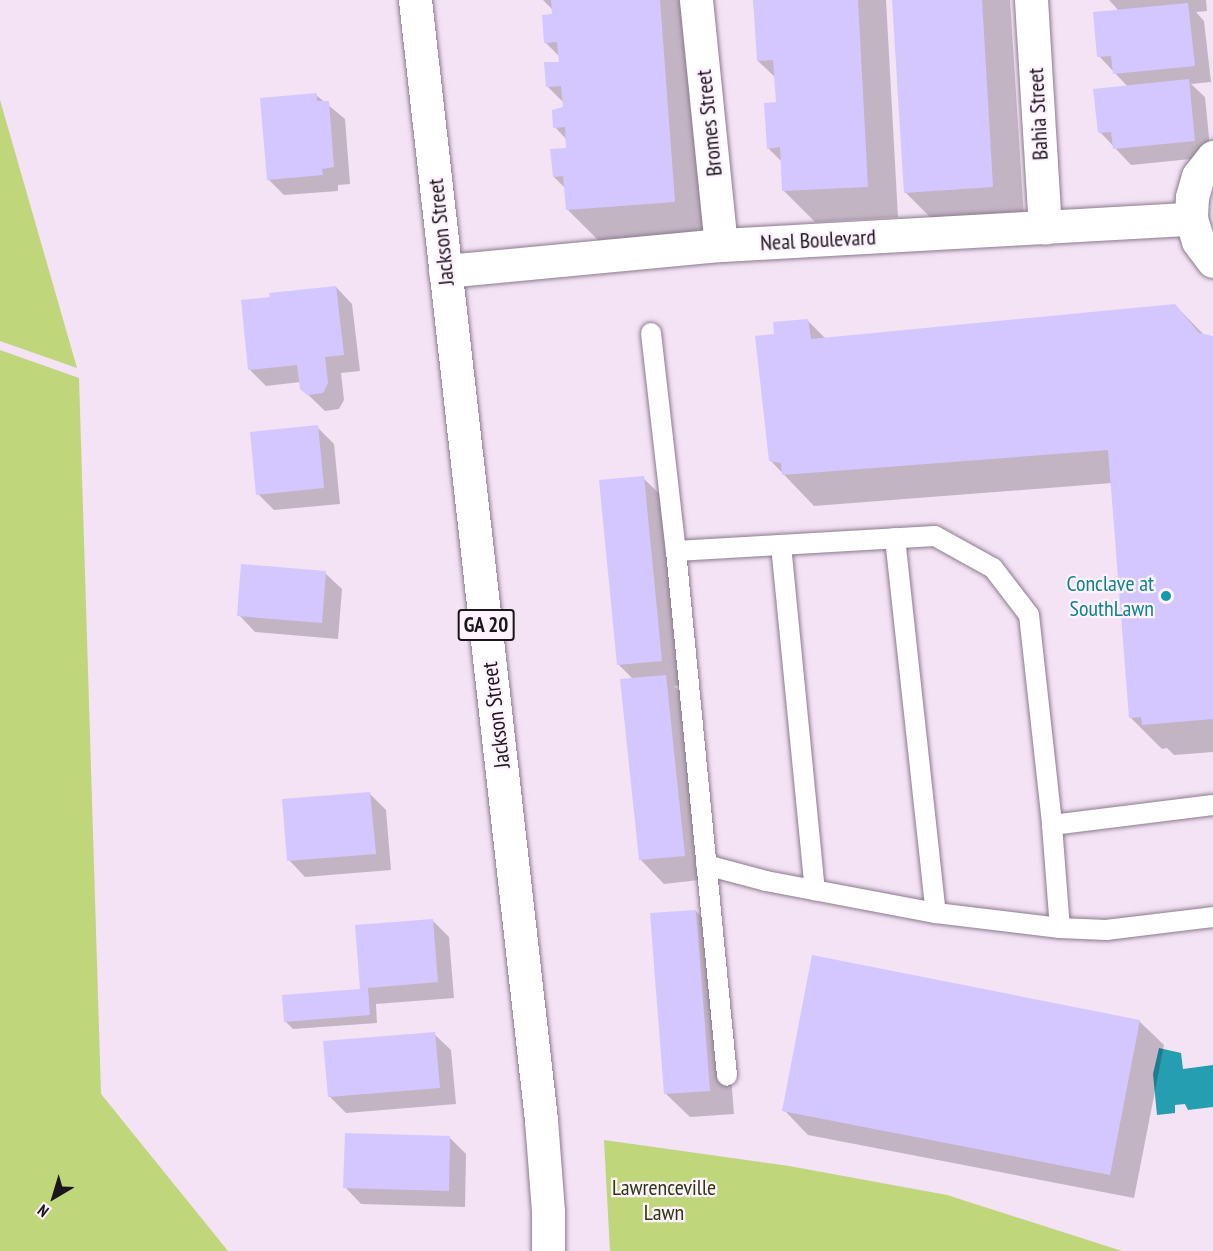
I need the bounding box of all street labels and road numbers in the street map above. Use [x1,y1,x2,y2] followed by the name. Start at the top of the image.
[1022,67,1054,161] street label: Bahia Street
[690,68,728,178] street label: Bromes Street
[422,177,460,287] street label: Jackson Street
[760,224,876,256] street label: Neal Boulevard
[456,607,516,643] road number: GA 20
[476,660,516,770] street label: Jackson Street

